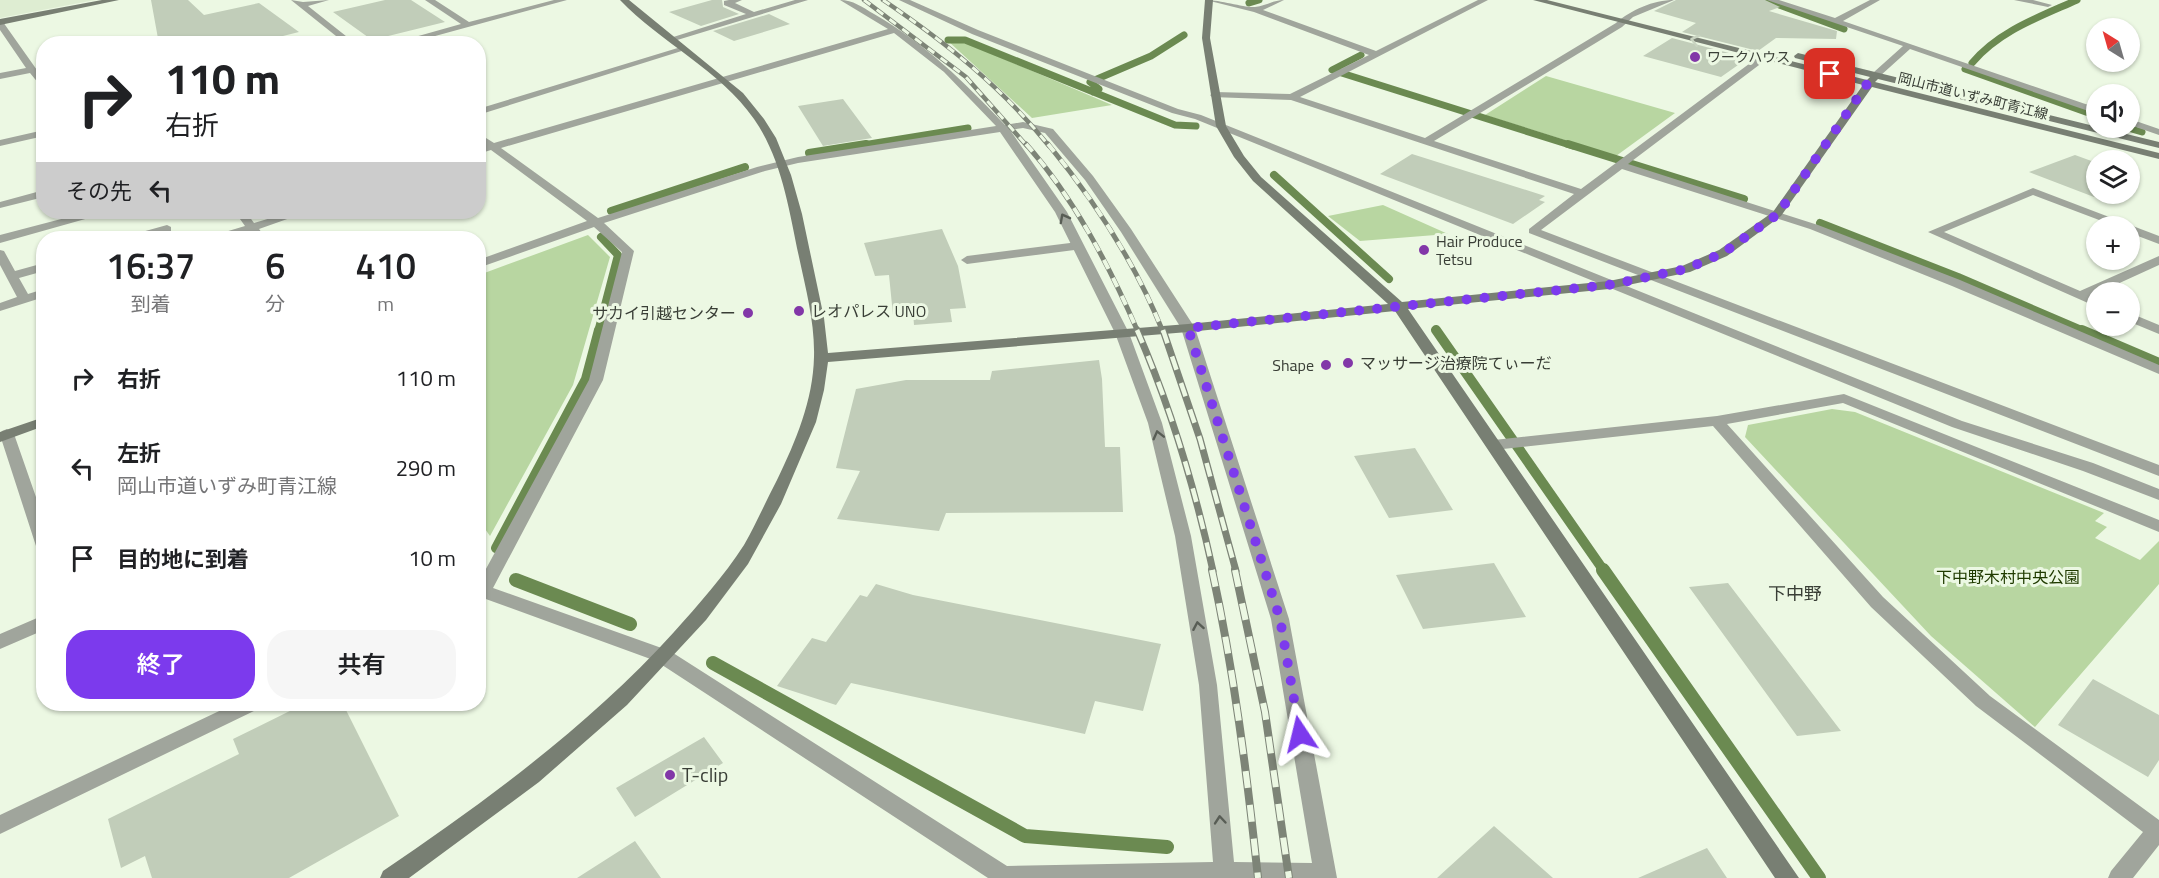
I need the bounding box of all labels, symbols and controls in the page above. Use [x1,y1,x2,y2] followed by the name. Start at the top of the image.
[2086,18,2140,72] north arrow
[2086,18,2140,336] map controls
[1690,35,1700,48] one-way arrow
[165,46,280,110] text: 110 m
[1707,46,1790,67] place label: ワークハウス
[1804,48,1855,99] pin
[1688,50,1702,64] marker: ワークハウス
[1813,57,1846,90] icon: arrive
[66,60,144,138] icon: right
[1896,67,2050,124] street label: 岡山市道いずみ町青江線
[2086,84,2140,138] button: sound
[165,104,219,145] text: 右折
[2086,150,2140,204] button: layers
[66,174,132,208] text: その先
[144,174,177,207] icon: left
[1060,214,1071,225] one-way arrow
[2086,216,2140,270] button: +
[1436,229,1523,271] place label: Hair Produce Tetsu
[106,238,195,293] text: 16:37
[265,238,285,293] text: 6
[355,238,416,293] text: 410
[1417,243,1431,257] marker: Hair Produce Tetsu
[2086,282,2140,336] button: −
[131,288,171,319] text: 到着
[265,288,285,319] text: 分
[377,288,394,319] text: m
[811,299,926,323] place label: レオパレス UNO
[592,301,736,325] place label: サカイ引越センター
[792,304,806,318] marker: レオパレス UNO
[741,306,755,320] marker: サカイ引越センター
[1360,351,1552,375] place label: マッサージ治療院てぃーだ
[1272,353,1314,377] place label: Shape
[1341,356,1355,370] marker: マッサージ治療院てぃーだ
[1319,358,1333,372] marker: Shape
[396,361,456,395] text: 110 m
[66,362,99,395] icon: right
[117,362,161,396] text: 右折
[1153,431,1166,441] one-way arrow
[117,436,161,470] text: 左折
[396,451,456,485] text: 290 m
[66,452,99,485] icon: left
[117,470,337,501] text: 岡山市道いずみ町青江線
[408,541,456,575] text: 10 m
[66,542,99,575] icon: arrive
[117,542,249,576] text: 目的地に到着
[1936,565,2080,589] park label: 下中野木村中央公園
[1768,580,1822,607] district label: 下中野
[1192,621,1205,631] one-way arrow
[66,630,255,699] button: 終了
[267,630,456,699] button: 共有
[1268,702,1332,766] position arrow
[682,759,728,790] place label: T-clip
[663,768,677,782] marker: T-clip
[1214,815,1227,824] one-way arrow

